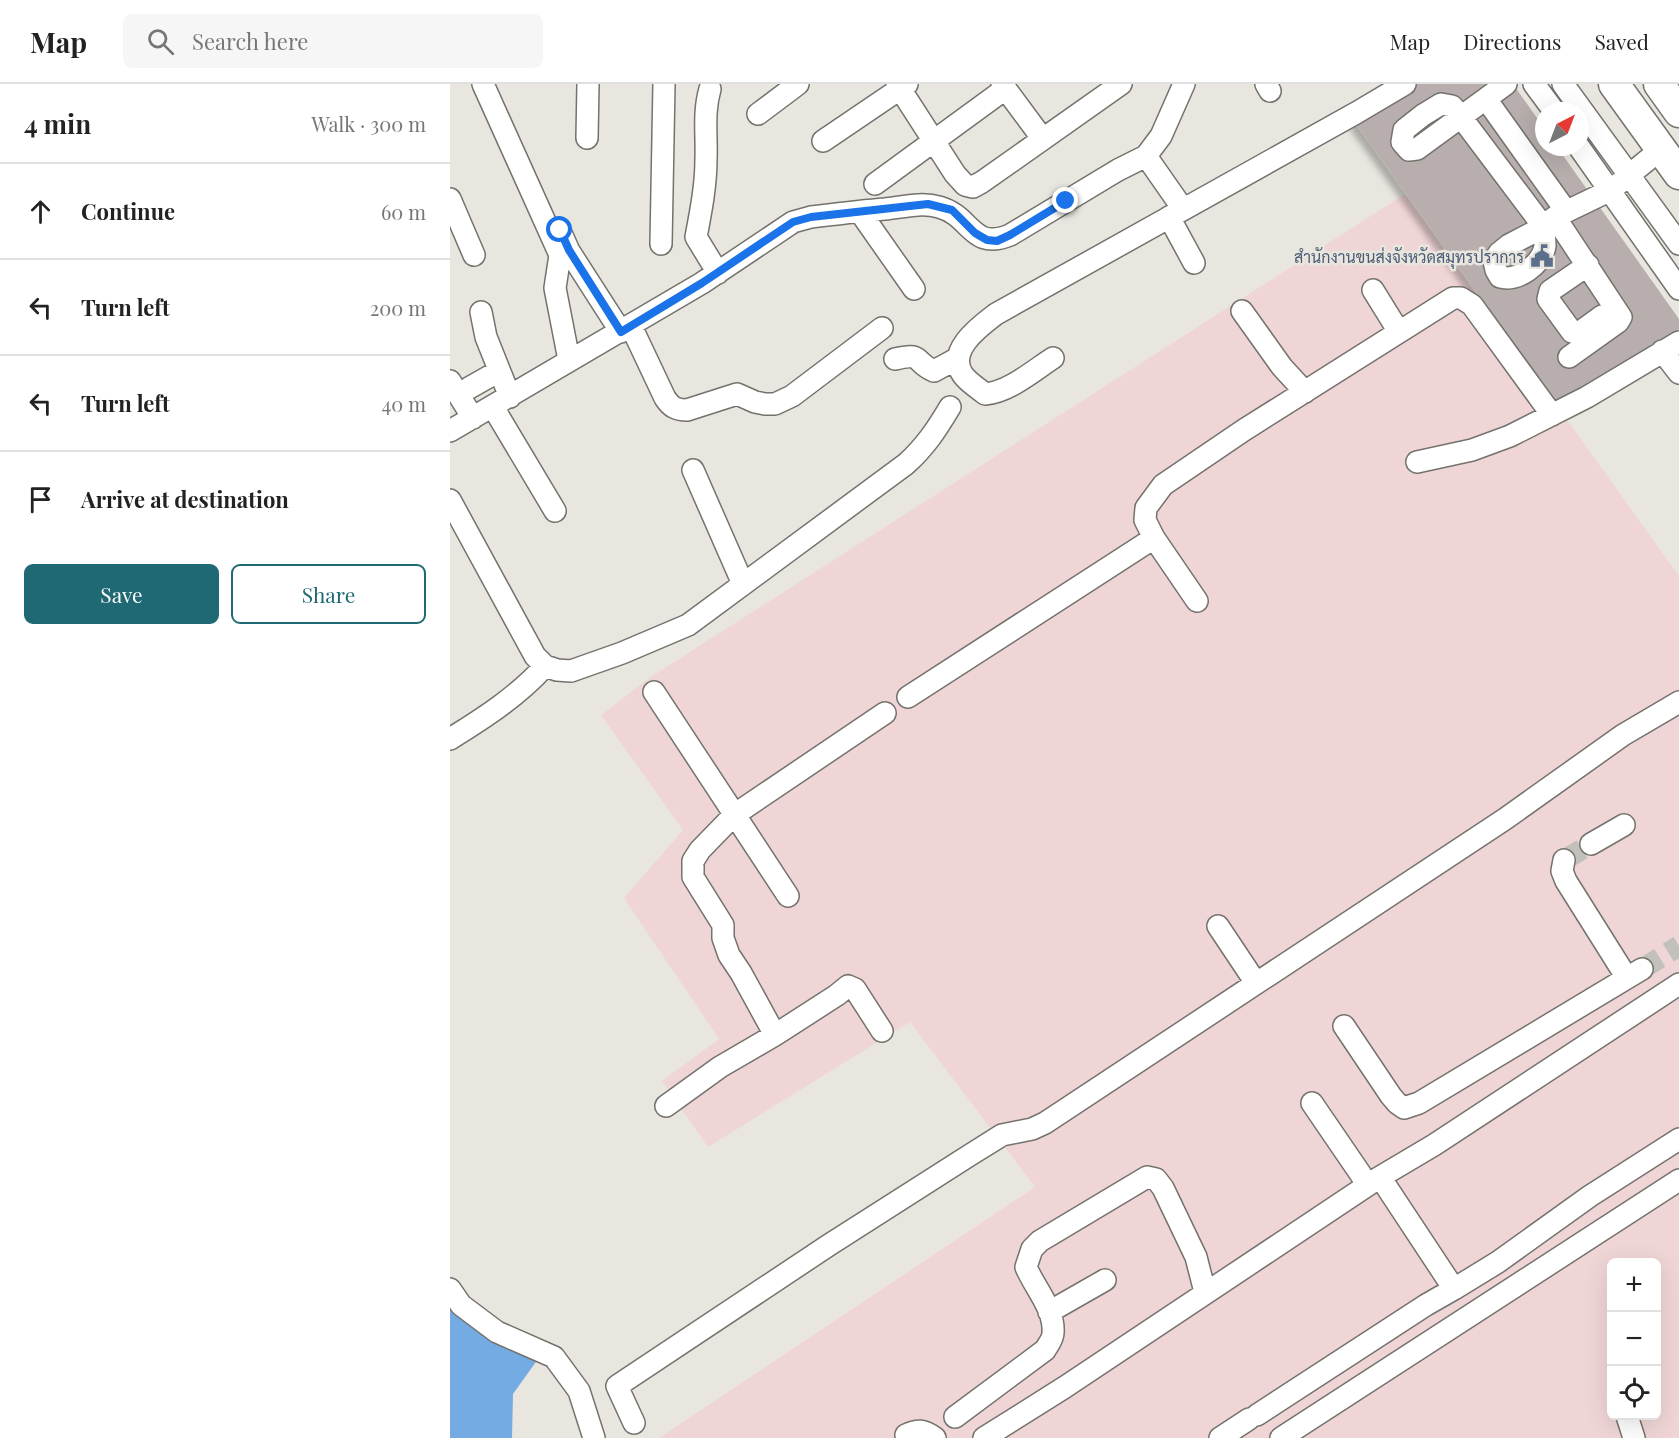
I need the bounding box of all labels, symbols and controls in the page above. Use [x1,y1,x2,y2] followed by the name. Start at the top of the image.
[123,14,543,68] search box
[30,23,87,60] text: Map
[144,25,177,58] icon: search
[192,26,308,56] text: Search here
[1389,27,1430,55] text: Map
[1463,27,1561,55] text: Directions
[1594,27,1649,55] text: Saved
[1535,102,1589,156] north arrow
[24,106,91,141] text: 4 min
[311,110,426,137] text: Walk · 300 m
[1052,187,1078,213] route end
[24,195,57,228] icon: ahead
[81,196,175,226] text: Continue
[381,198,426,225] text: 60 m
[546,216,572,242] route start
[1529,243,1555,269] public building icon: สำนักงานขนส่งจังหวัดสมุทรปราการ
[1294,246,1524,269] place label: สำนักงานขนส่งจังหวัดสมุทรปราการ
[24,291,57,324] icon: left
[81,292,170,322] text: Turn left
[370,294,426,321] text: 200 m
[24,387,57,420] icon: left
[81,388,170,418] text: Turn left
[381,390,426,417] text: 40 m
[24,483,57,516] icon: arrive
[81,484,289,514] text: Arrive at destination
[24,564,219,624] button: Save
[231,564,426,624] button: Share
[1607,1258,1661,1420] map controls
[1607,1258,1661,1312] button: +
[1607,1312,1661,1366] button: −
[1607,1366,1661,1420] button: locate

